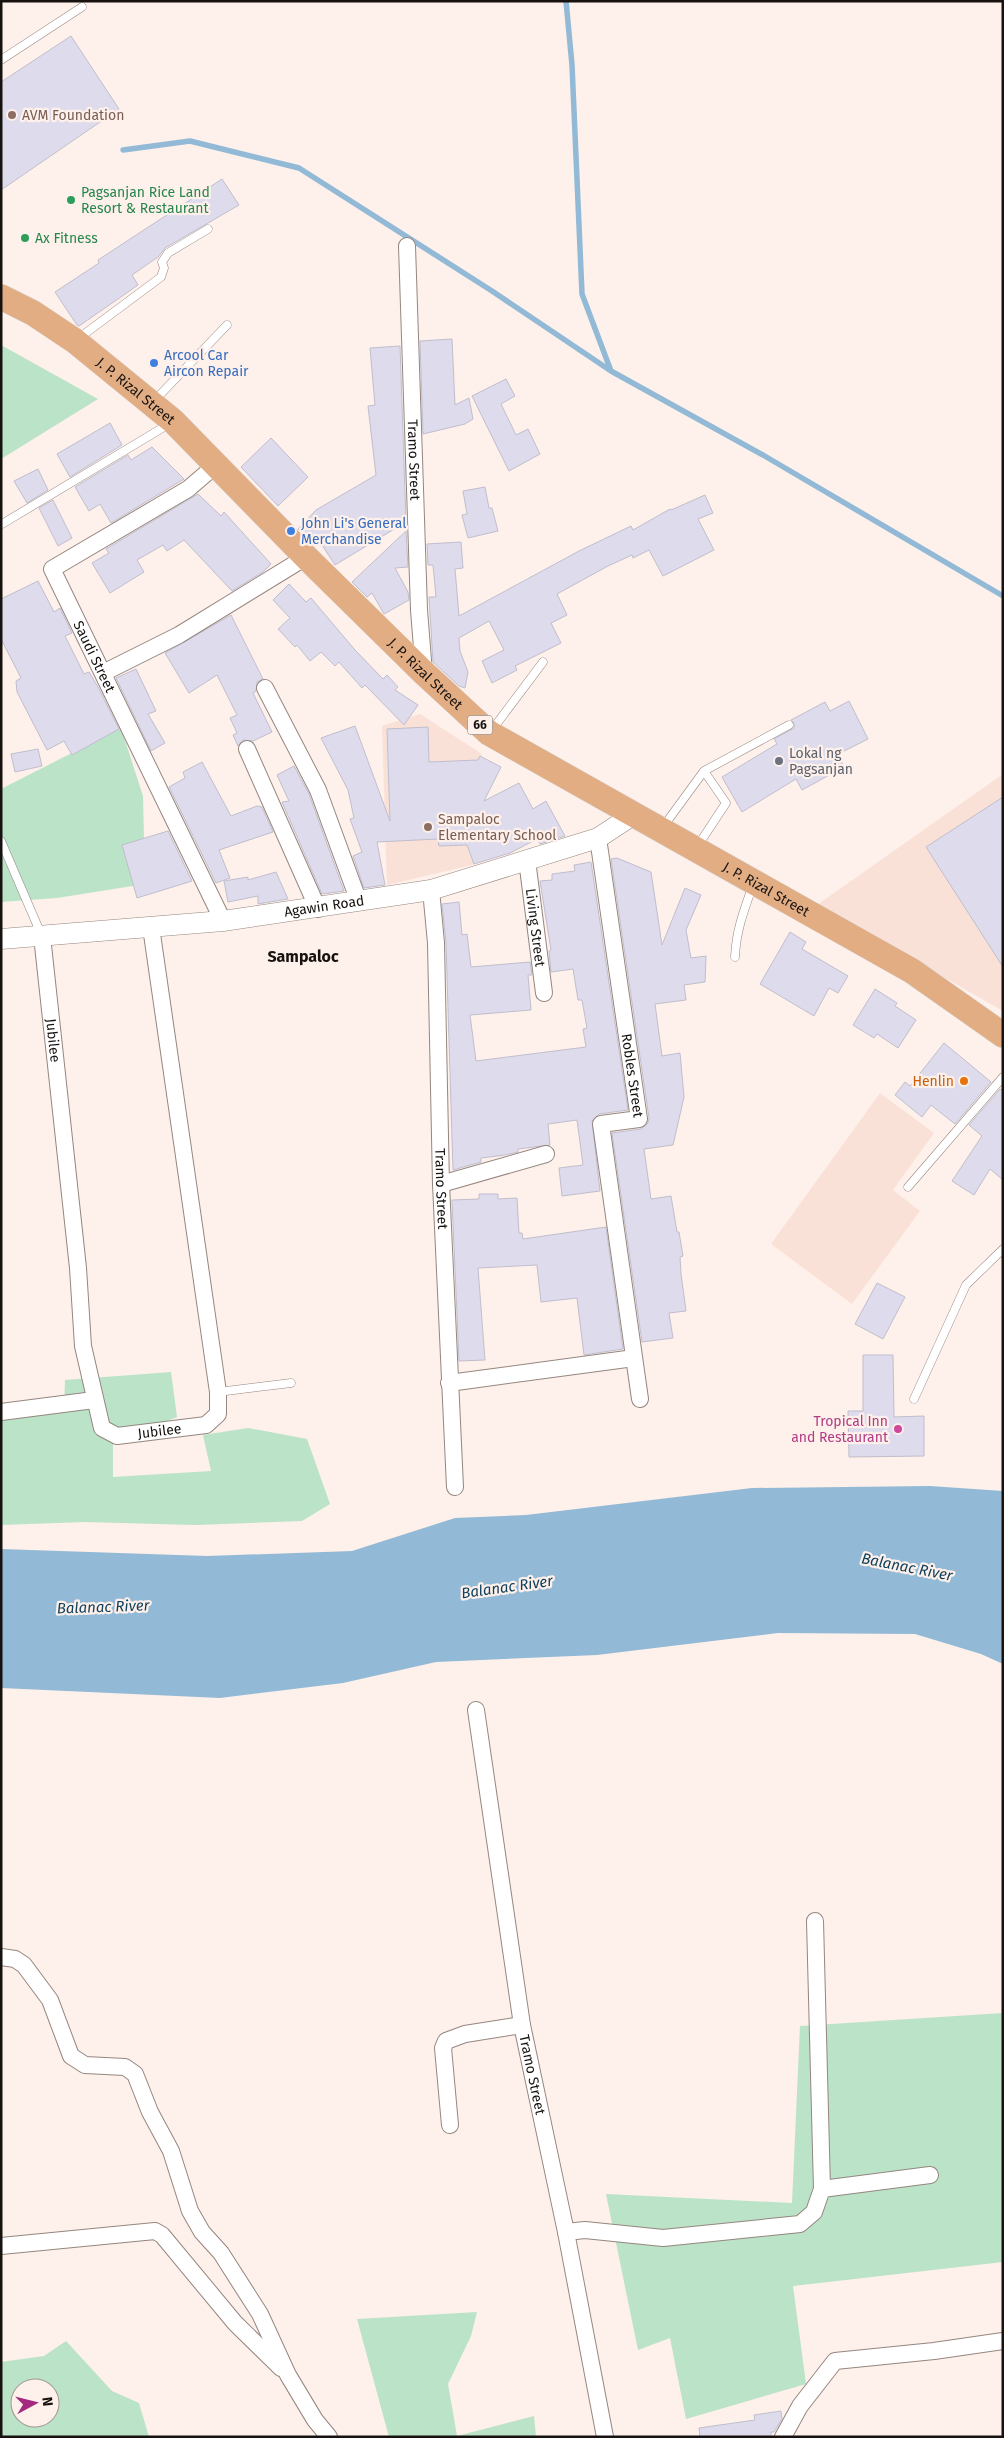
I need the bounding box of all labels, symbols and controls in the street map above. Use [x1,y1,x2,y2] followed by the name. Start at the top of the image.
[22,107,124,124] place label: AVM Foundation
[6,109,18,121] marker: AVM Foundation
[81,184,210,217] place label: Pagsanjan Rice Land Resort & Restaurant
[65,194,77,206] marker: Pagsanjan Rice Land Resort & Restaurant
[35,230,98,247] place label: Ax Fitness
[19,232,31,244] marker: Ax Fitness
[164,347,249,380] place label: Arcool Car Aircon Repair
[93,354,179,429] street label: J. P. Rizal Street
[148,357,160,369] marker: Arcool Car Aircon Repair
[404,419,423,502] street label: Tramo Street
[301,515,406,548] place label: John Li's General Merchandise
[285,525,297,537] marker: John Li's General Merchandise
[70,618,119,696] street label: Saudi Street
[384,635,467,714] street label: J. P. Rizal Street
[468,716,492,734] road number: 66
[789,745,853,778] place label: Lokal ng Pagsanjan
[773,755,785,767] marker: Lokal ng Pagsanjan
[438,811,556,844] place label: Sampaloc Elementary School
[422,821,434,833] marker: Sampaloc Elementary School
[720,858,813,921] street label: J. P. Rizal Street
[522,887,549,969] street label: Living Street
[283,892,365,921] street label: Agawin Road
[267,947,339,966] district label: Sampaloc
[42,1018,64,1063] street label: Jubilee
[618,1032,647,1120] street label: Robles Street
[912,1073,954,1090] place label: Henlin
[958,1075,970,1087] marker: Henlin
[431,1148,451,1231] street label: Tramo Street
[791,1413,889,1446] place label: Tropical Inn and Restaurant
[137,1420,182,1442] street label: Jubilee
[892,1423,904,1435] marker: Tropical Inn and Restaurant
[860,1549,955,1585] water label: Balanac River
[460,1571,555,1602] water label: Balanac River
[57,1596,151,1618] water label: Balanac River
[515,2033,549,2117] street label: Tramo Street
[10,2378,60,2428] north arrow
[38,2396,56,2407] text: N

